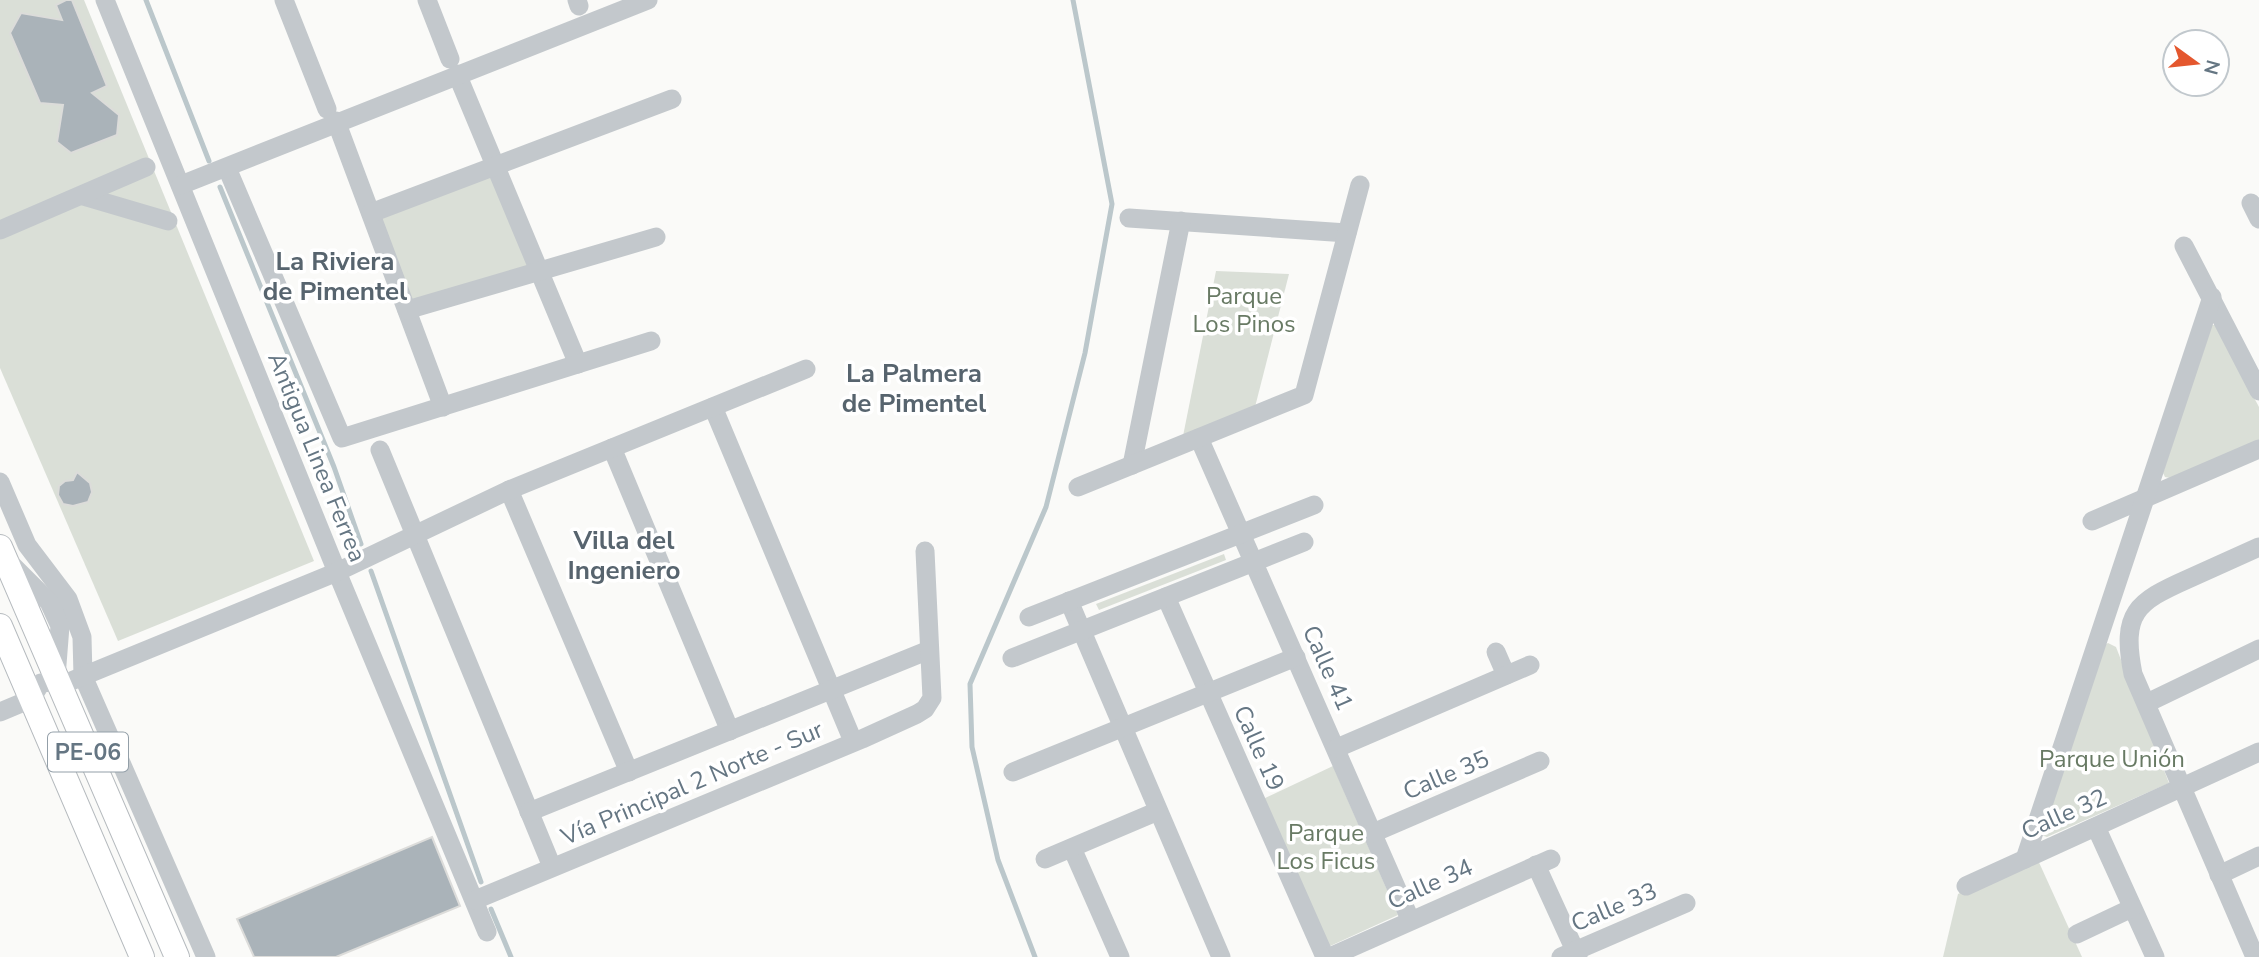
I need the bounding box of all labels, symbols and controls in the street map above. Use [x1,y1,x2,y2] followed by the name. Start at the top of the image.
[2161,28,2231,98] north arrow
[2197,57,2226,77] text: N
[263,244,408,309] district label: La Riviera de Pimentel
[1192,280,1296,340] park label: Parque Los Pinos
[260,347,374,567] street label: Antigua Linea Ferrea
[842,356,987,421] district label: La Palmera de Pimentel
[567,523,681,588] district label: Villa del Ingeniero
[1295,620,1361,716] street label: Calle 41
[1226,700,1292,796] street label: Calle 19
[555,713,828,853] street label: Vía Principal 2 Norte - Sur
[48,732,128,772] road number: PE-06
[1398,743,1494,807] street label: Calle 35
[2039,743,2185,775] park label: Parque Unión
[2016,781,2112,847] street label: Calle 32
[1277,817,1375,877] park label: Parque Los Ficus
[1382,851,1478,917] street label: Calle 34
[1566,875,1662,939] street label: Calle 33

